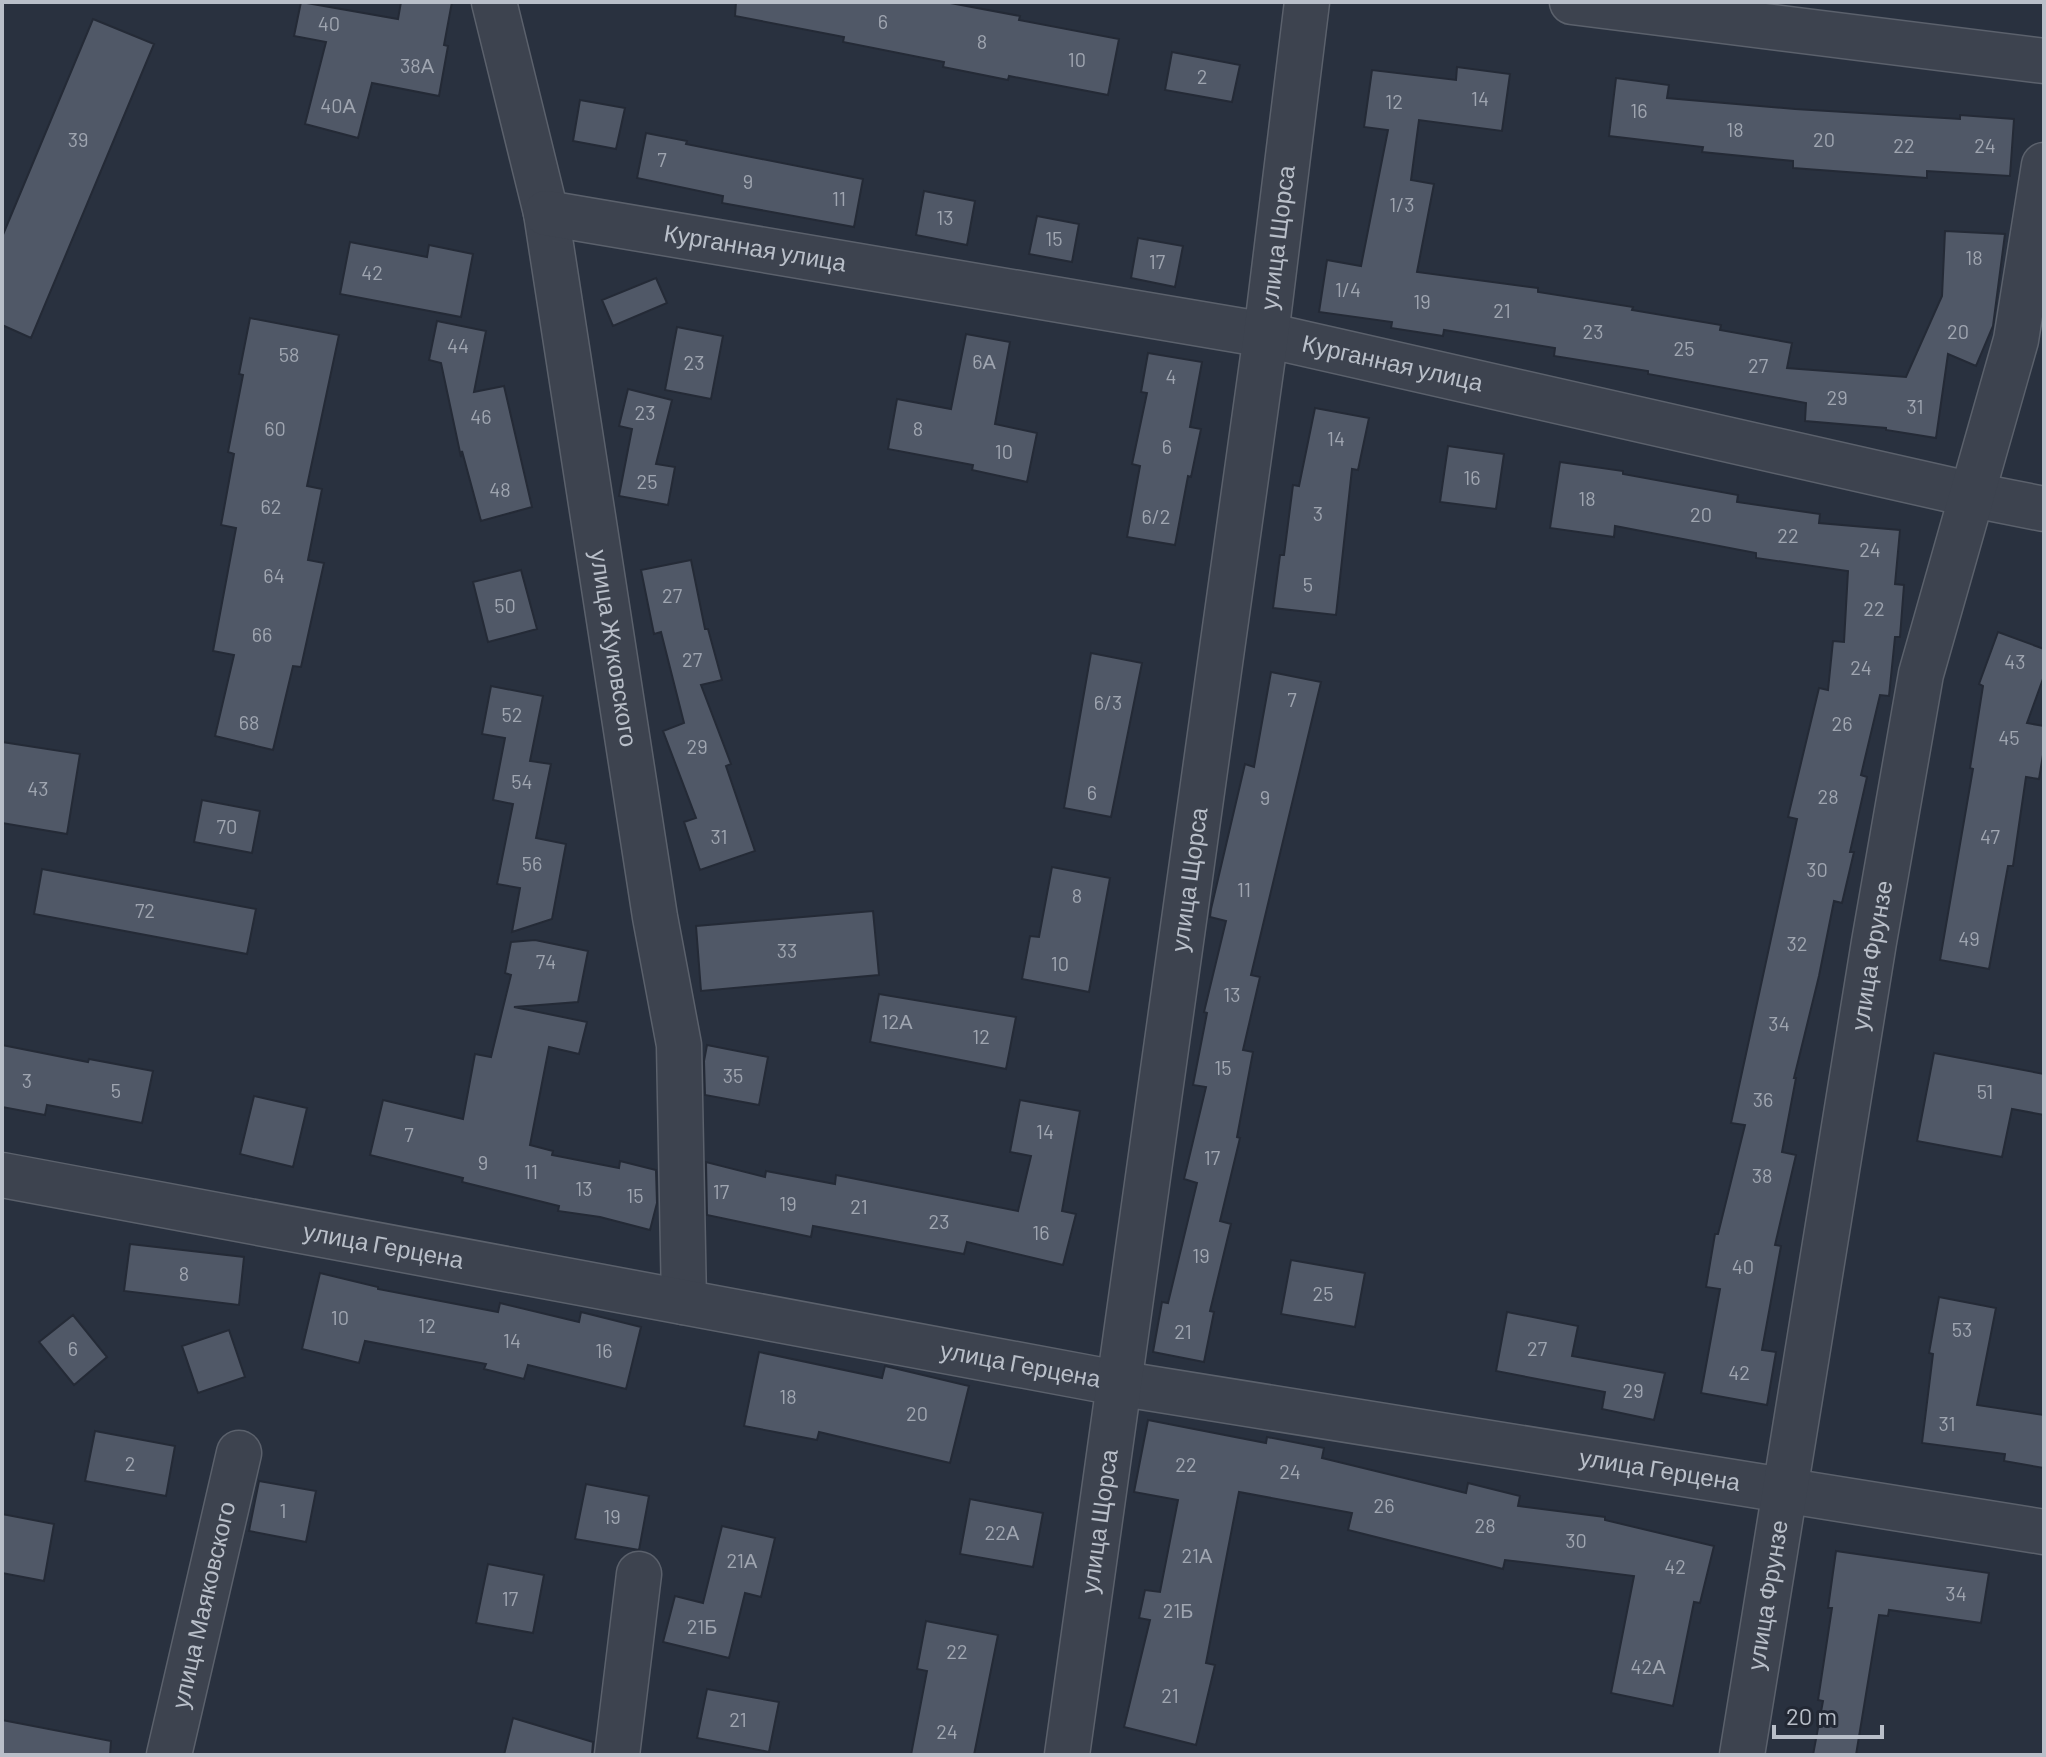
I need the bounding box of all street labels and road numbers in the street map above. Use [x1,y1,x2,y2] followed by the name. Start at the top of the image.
[1253,163,1300,311] street label: улица Щорса
[662,217,849,277] street label: Курганная улица
[1300,328,1487,397] street label: Курганная улица
[585,548,644,749] street label: улица Жуковского
[1164,805,1213,953] street label: улица Щорса
[1844,878,1898,1032] street label: улица Фрунзе
[301,1216,467,1274] street label: улица Герцена
[938,1334,1104,1393] street label: улица Герцена
[1578,1442,1743,1496] street label: улица Герцена
[1074,1446,1123,1595] street label: улица Щорса
[164,1498,240,1711] street label: улица Маяковского
[1740,1518,1793,1672] street label: улица Фрунзе

